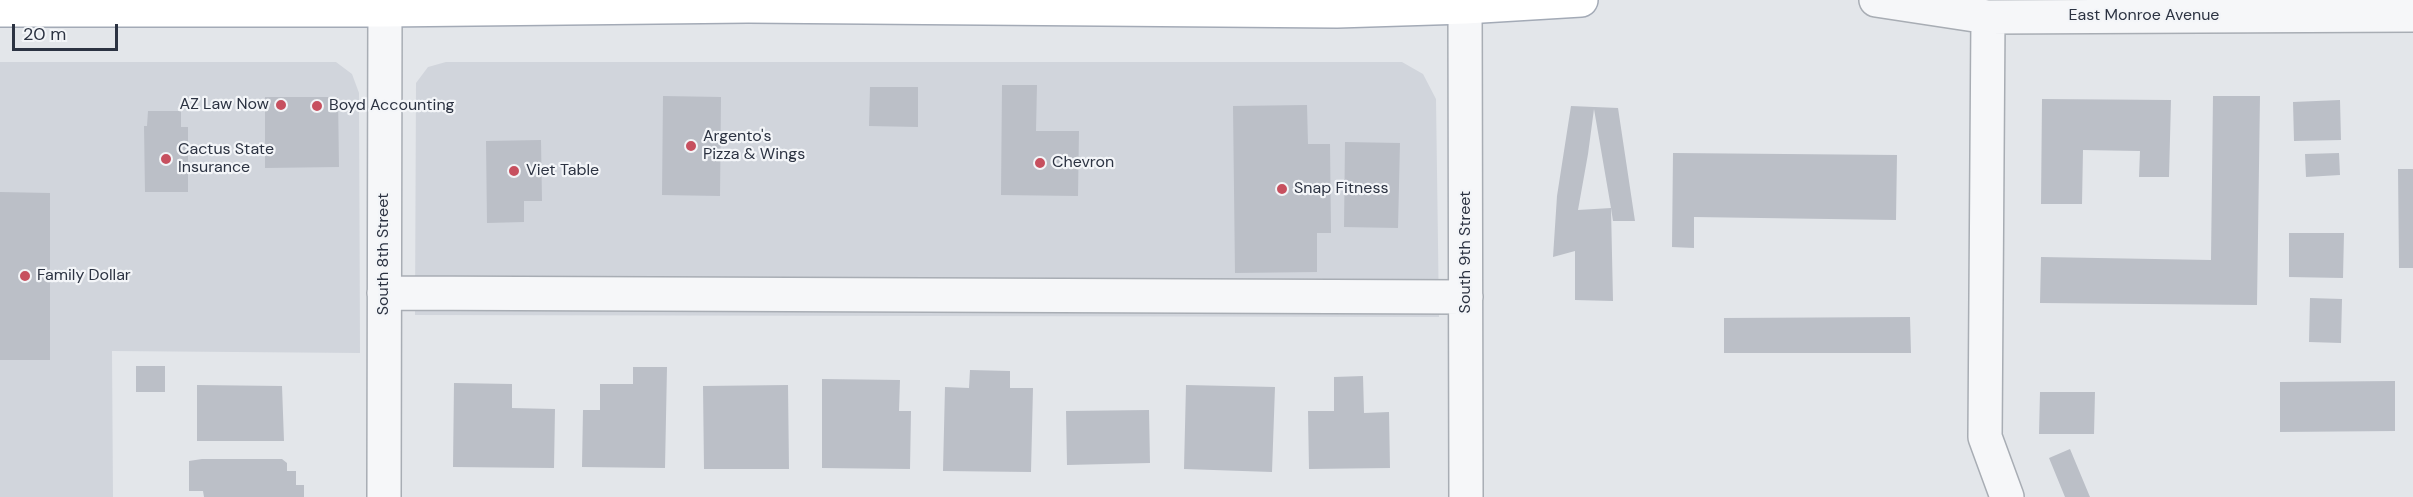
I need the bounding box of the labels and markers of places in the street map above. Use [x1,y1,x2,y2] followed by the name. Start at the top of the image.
[180,95,269,115] place label: AZ Law Now
[329,96,454,116] place label: Boyd Accounting
[274,98,288,112] marker: AZ Law Now
[310,99,324,113] marker: Boyd Accounting
[703,127,805,165] place label: Argento's Pizza & Wings
[684,139,698,153] marker: Argento's Pizza & Wings
[178,140,274,178] place label: Cactus State Insurance
[159,152,173,166] marker: Cactus State Insurance
[1052,153,1114,173] place label: Chevron
[1033,156,1047,170] marker: Chevron
[526,161,599,181] place label: Viet Table
[507,164,521,178] marker: Viet Table
[1294,179,1388,199] place label: Snap Fitness
[1275,182,1289,196] marker: Snap Fitness
[37,266,131,286] place label: Family Dollar
[18,269,32,283] marker: Family Dollar

